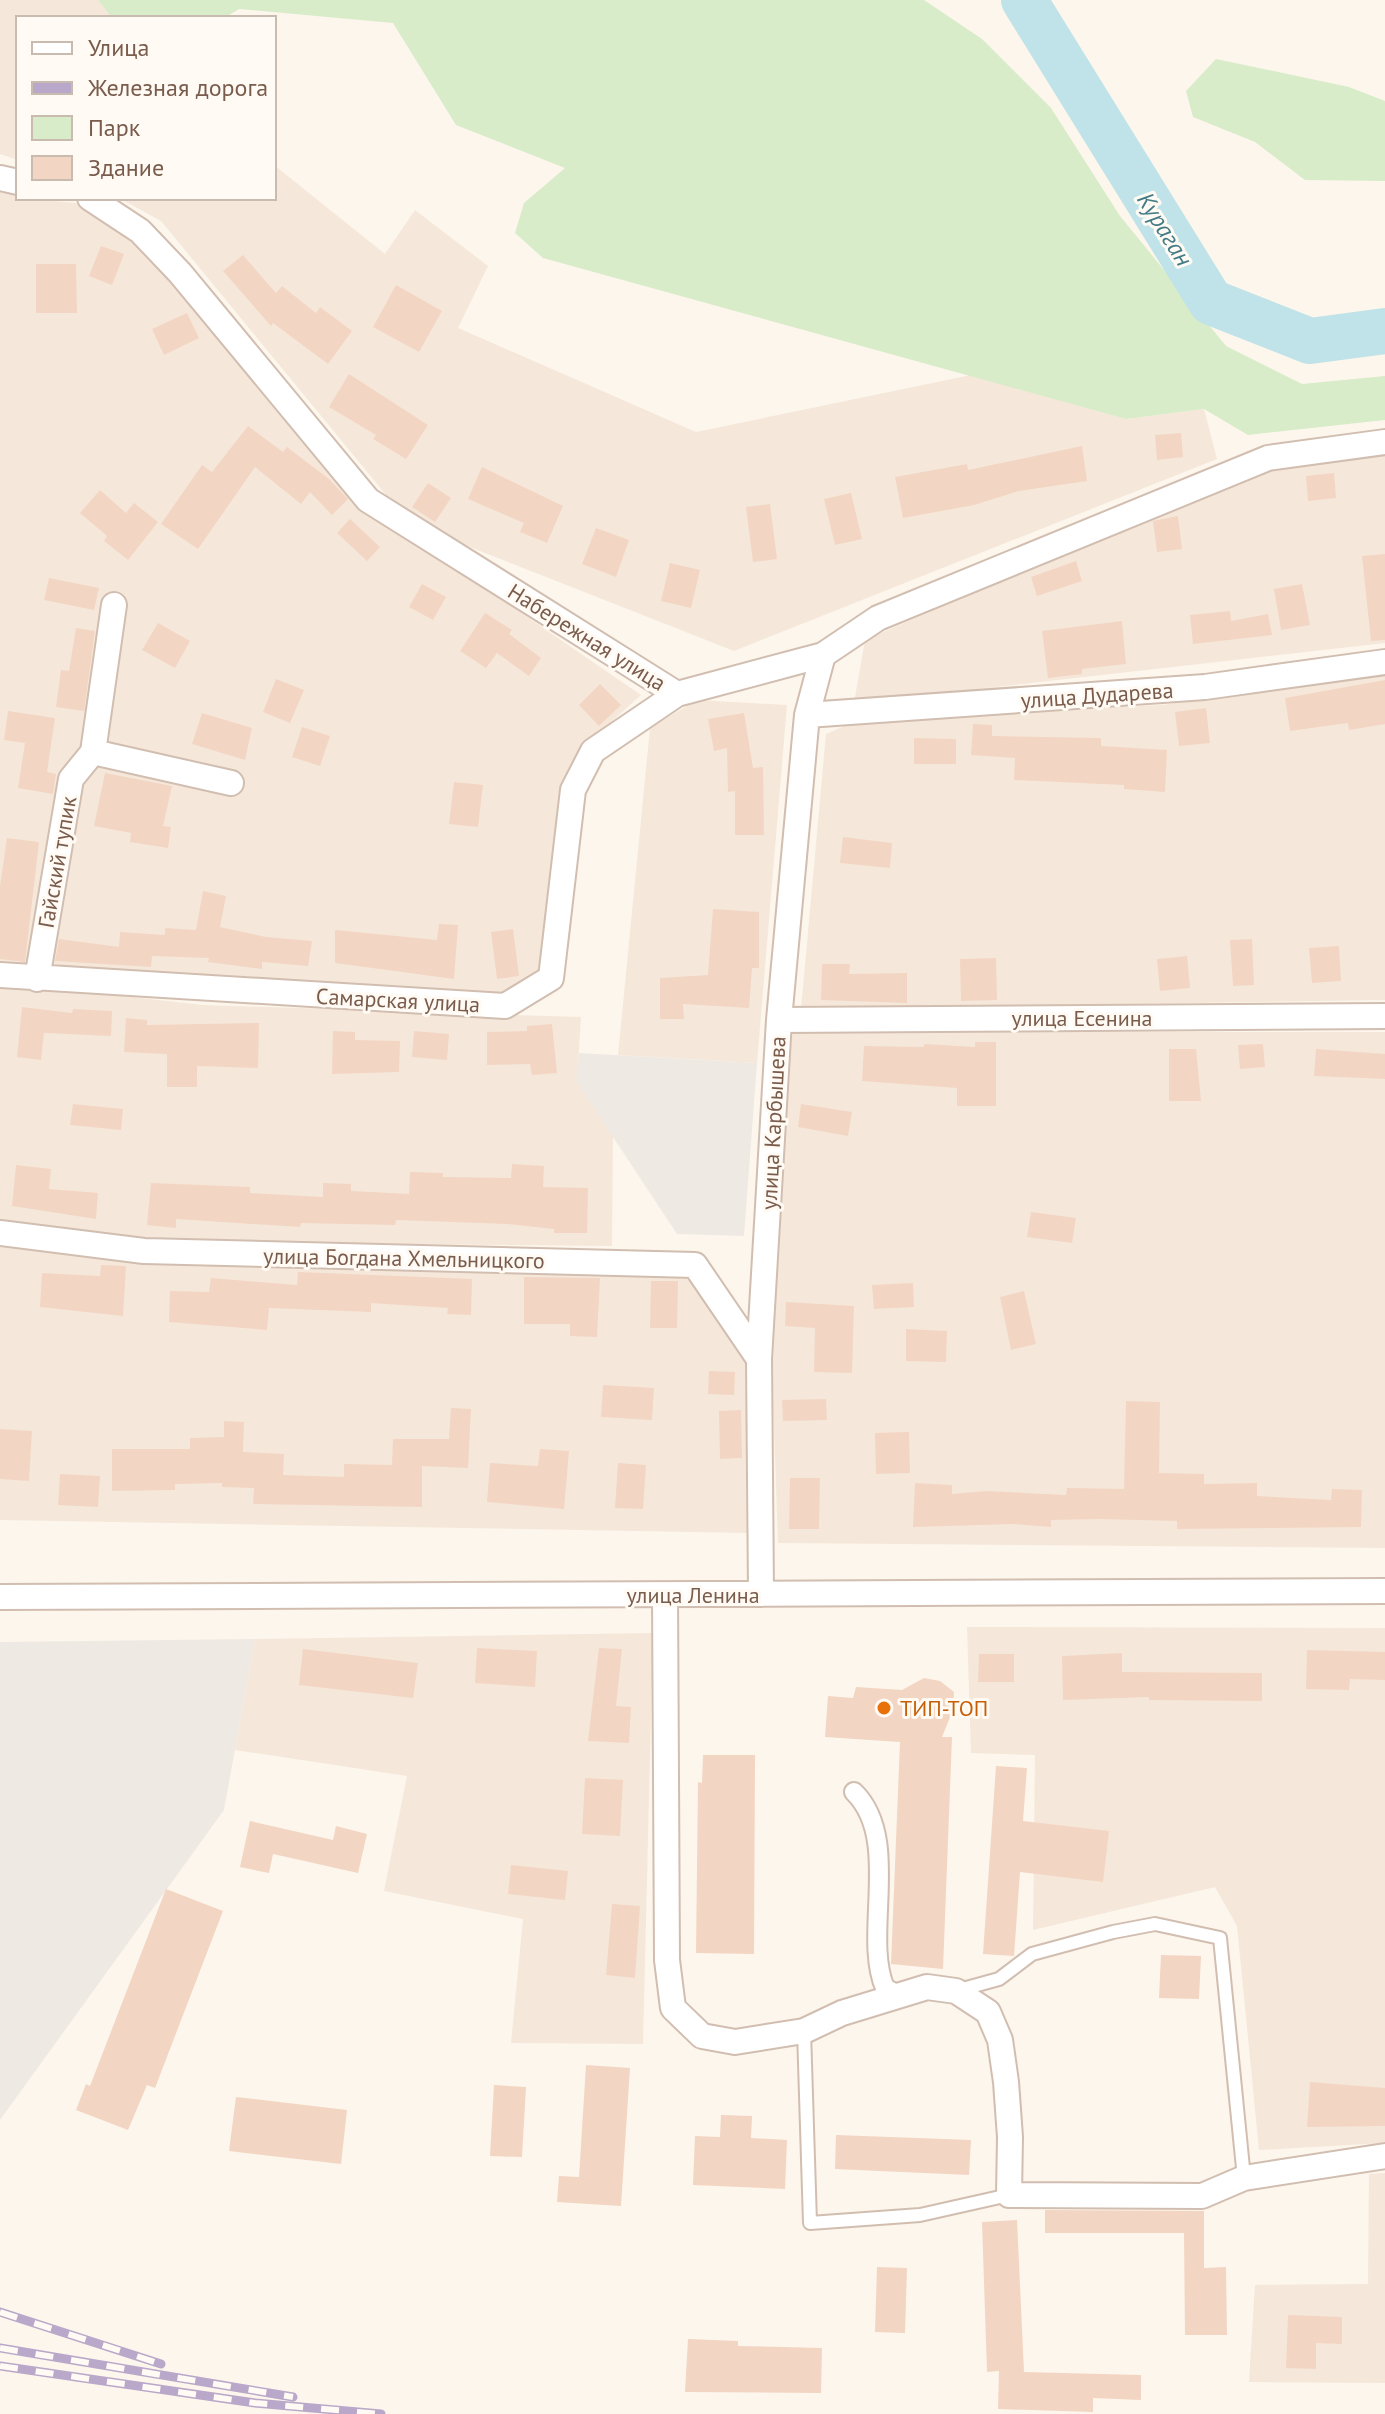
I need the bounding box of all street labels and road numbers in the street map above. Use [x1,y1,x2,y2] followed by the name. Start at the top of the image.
[503,577,671,697] street label: Набережная улица
[1020,676,1174,714] street label: улица Дударева
[32,793,82,930] street label: Гайский тупик
[315,982,481,1018] street label: Самарская улица
[1012,1004,1152,1032] street label: улица Есенина
[754,1036,792,1210] street label: улица Карбышева
[263,1242,545,1274] street label: улица Богдана Хмельницкого
[626,1581,760,1609] street label: улица Ленина

